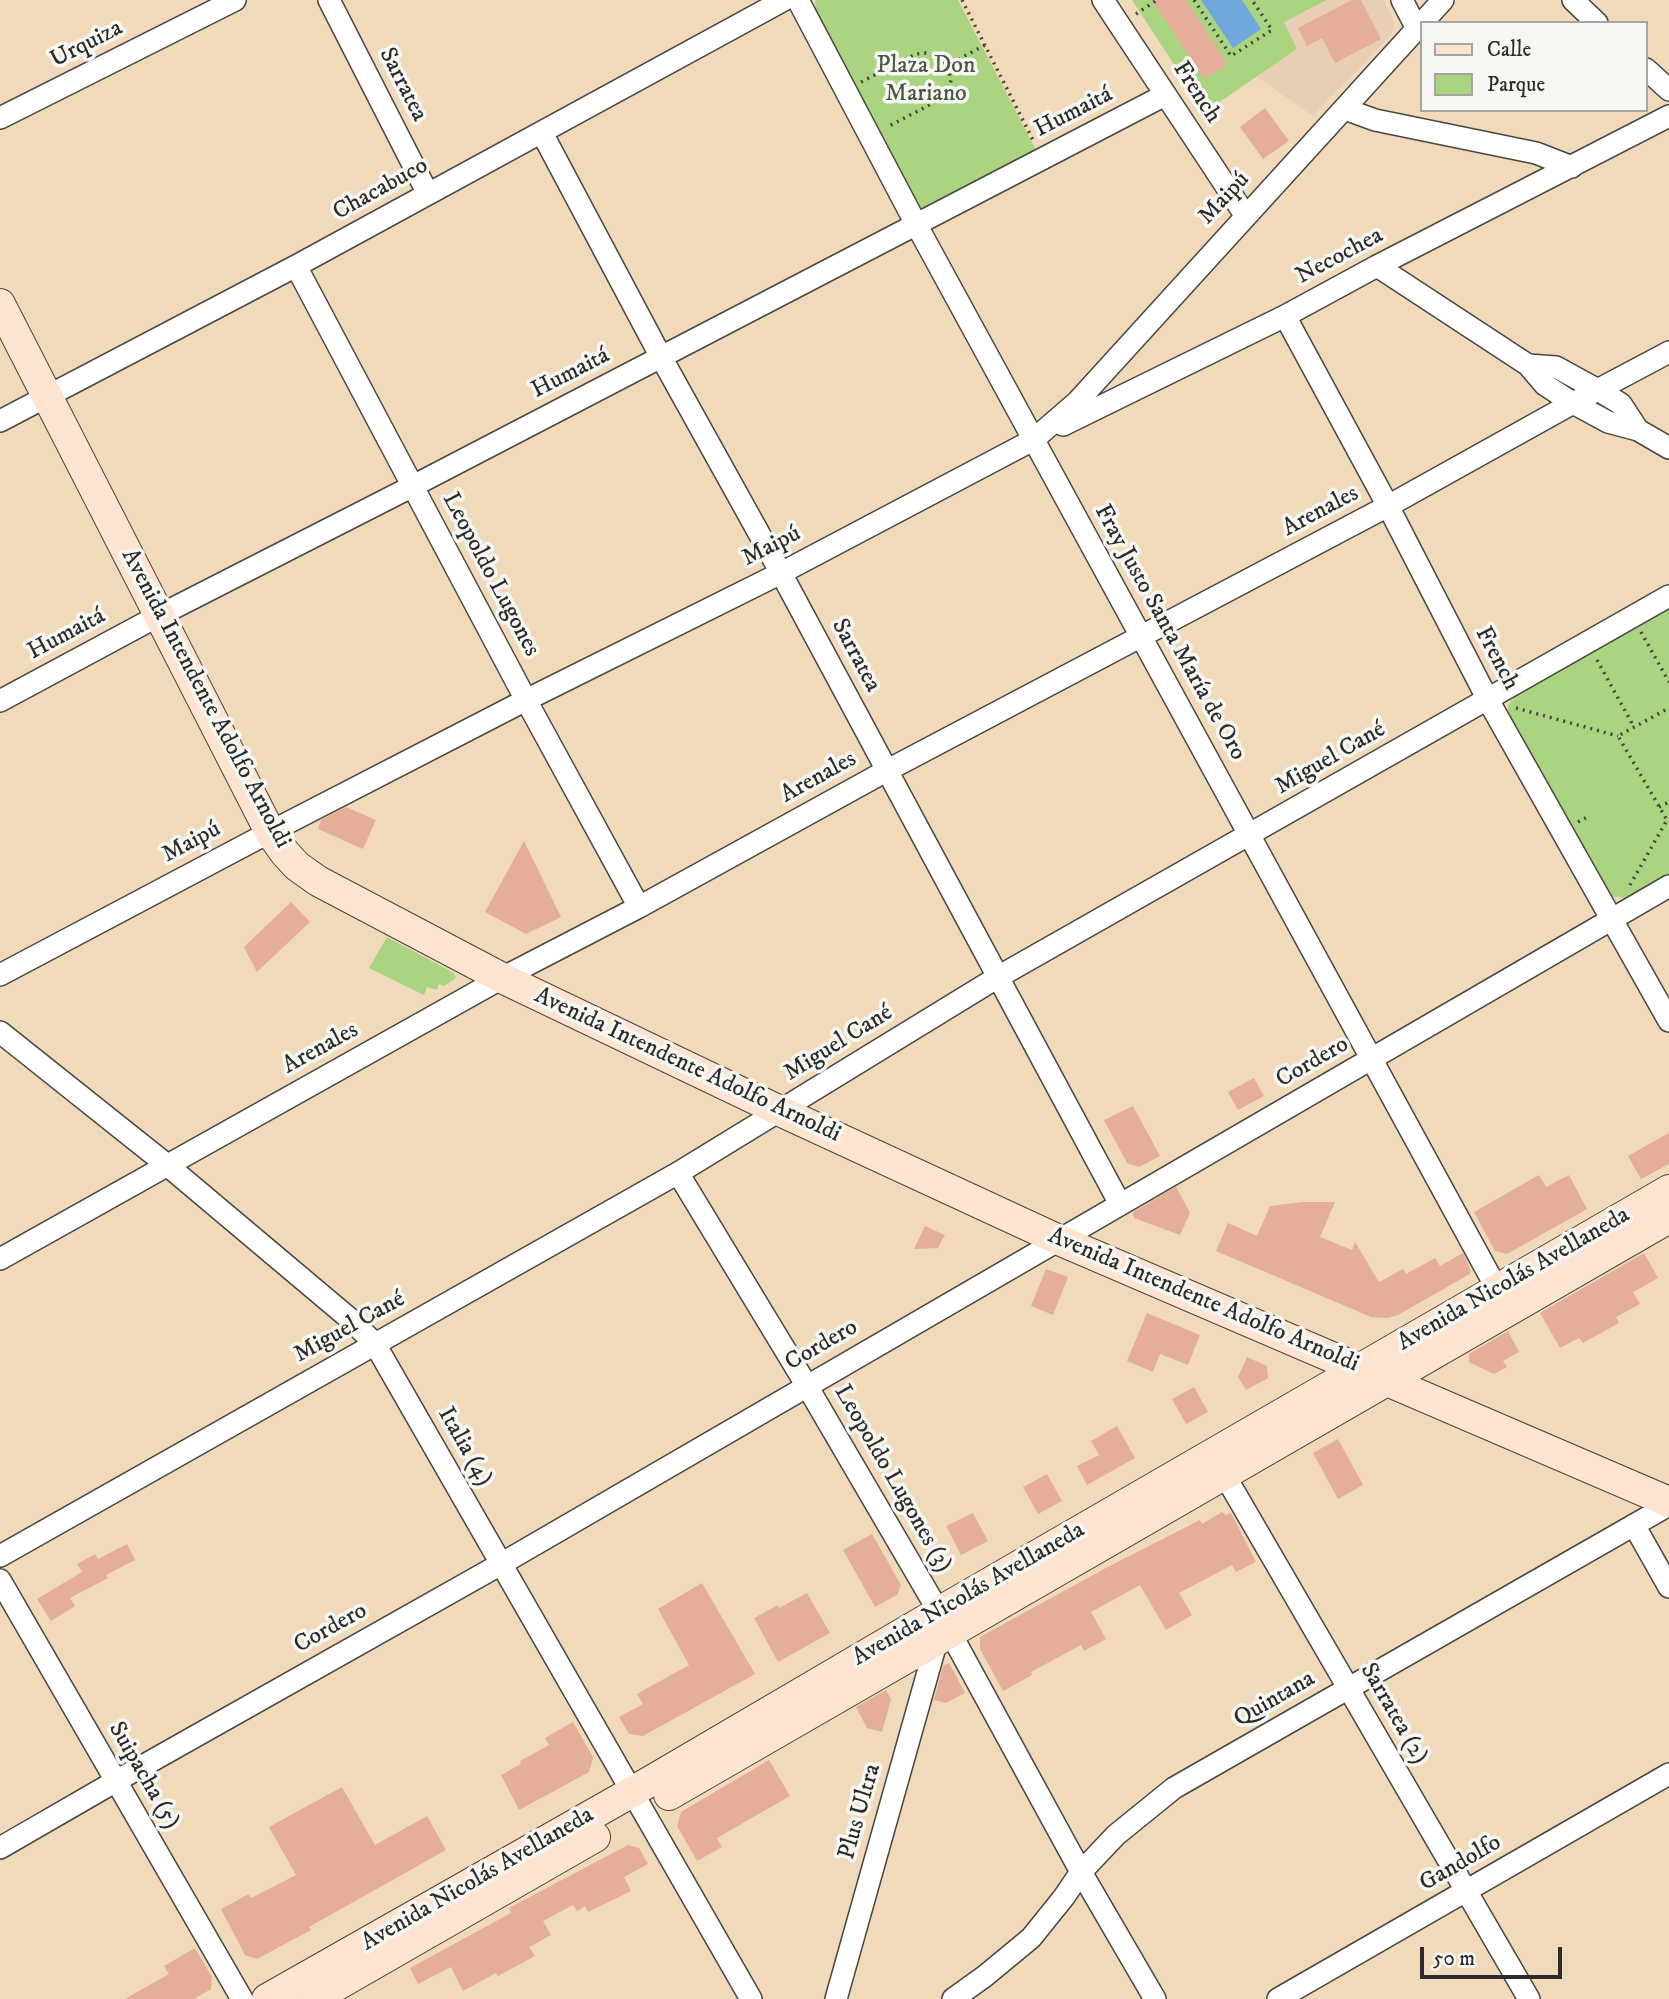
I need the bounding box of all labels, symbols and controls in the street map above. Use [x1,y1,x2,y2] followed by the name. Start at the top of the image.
[46,15,128,75] street label: Urquiza
[1420,21,1648,112] legend
[1487,37,1531,63] text: Calle
[371,43,433,127] street label: Sarratea
[876,53,976,109] park label: Plaza Don Mariano
[1165,57,1227,129] street label: French
[1487,72,1545,98] text: Parque
[1030,81,1118,145] street label: Humaitá
[328,152,434,228] street label: Chacabuco
[1193,167,1257,231] street label: Maipú
[1292,222,1388,292] street label: Necochea
[527,342,615,406] street label: Humaitá
[1278,480,1364,544] street label: Arenales
[435,488,545,662] street label: Leopoldo Lugones
[1087,500,1251,766] street label: Fray Justo Santa María de Oro
[738,520,806,574] street label: Maipú
[114,544,296,854] street label: Avenida Intendente Adolfo Arnoldi
[23,603,111,667] street label: Humaitá
[824,615,886,697] street label: Sarratea
[1467,622,1525,696] street label: French
[1271,716,1391,802] street label: Miguel Cané
[776,746,862,810] street label: Arenales
[158,816,226,870] street label: Maipú
[529,982,845,1150] street label: Avenida Intendente Adolfo Arnoldi
[780,999,898,1089] street label: Miguel Cané
[278,1017,364,1081] street label: Arenales
[1272,1031,1354,1095] street label: Cordero
[1393,1202,1635,1358] street label: Avenida Nicolás Avellaneda
[1043,1222,1363,1380] street label: Avenida Intendente Adolfo Arnoldi
[290,1286,410,1370] street label: Miguel Cané
[781,1314,863,1378] street label: Cordero
[827,1380,957,1578] street label: Leopoldo Lugones (3)
[430,1403,498,1491] street label: Italia (4)
[848,1517,1090,1673] street label: Avenida Nicolás Avellaneda
[290,1597,372,1661] street label: Cordero
[1353,1658,1433,1770] street label: Sarratea (2)
[1229,1665,1321,1735] street label: Quintana
[101,1717,185,1835] street label: Suipacha (5)
[834,1761,888,1863] street label: Plus Ultra
[357,1802,599,1958] street label: Avenida Nicolás Avellaneda
[1415,1829,1507,1899] street label: Gandolfo
[1424,1932,1566,1976] scale bar
[1433,1946,1475,1972] text: 50 m

